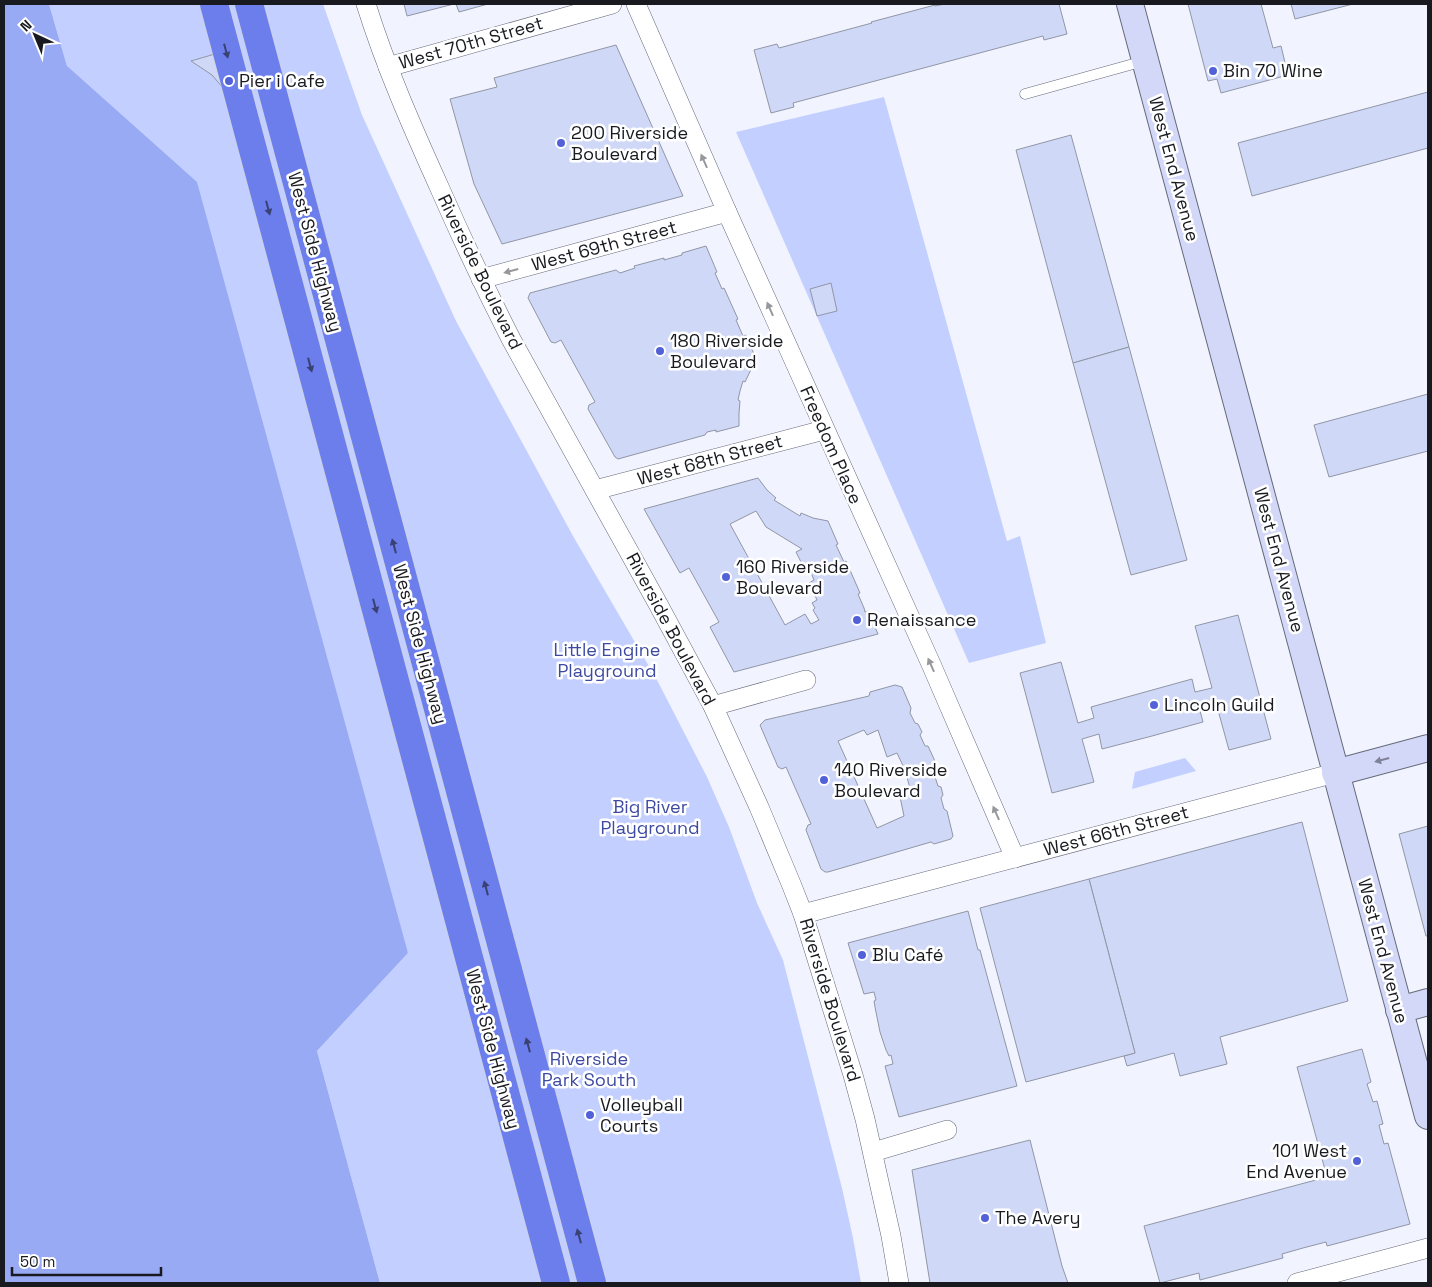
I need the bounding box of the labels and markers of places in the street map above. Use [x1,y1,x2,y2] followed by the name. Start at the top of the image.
[1223,59,1323,82] place label: Bin 70 Wine
[1207,65,1219,77] marker: Bin 70 Wine
[239,69,325,92] place label: Pier i Cafe
[223,75,235,87] marker: Pier i Cafe
[571,121,688,165] place label: 200 Riverside Boulevard
[555,137,567,149] marker: 200 Riverside Boulevard
[670,329,783,373] place label: 180 Riverside Boulevard
[654,345,666,357] marker: 180 Riverside Boulevard
[736,555,849,599] place label: 160 Riverside Boulevard
[720,571,732,583] marker: 160 Riverside Boulevard
[867,608,977,631] place label: Renaissance
[851,614,863,626] marker: Renaissance
[1164,693,1275,716] place label: Lincoln Guild
[1148,699,1160,711] marker: Lincoln Guild
[834,758,947,802] place label: 140 Riverside Boulevard
[818,774,830,786] marker: 140 Riverside Boulevard
[872,943,943,966] place label: Blu Café
[856,949,868,961] marker: Blu Café
[600,1093,683,1137] place label: Volleyball Courts
[584,1109,596,1121] marker: Volleyball Courts
[1246,1139,1347,1183] place label: 101 West End Avenue
[1351,1155,1363,1167] marker: 101 West End Avenue
[995,1206,1080,1229] place label: The Avery
[979,1212,991,1224] marker: The Avery

